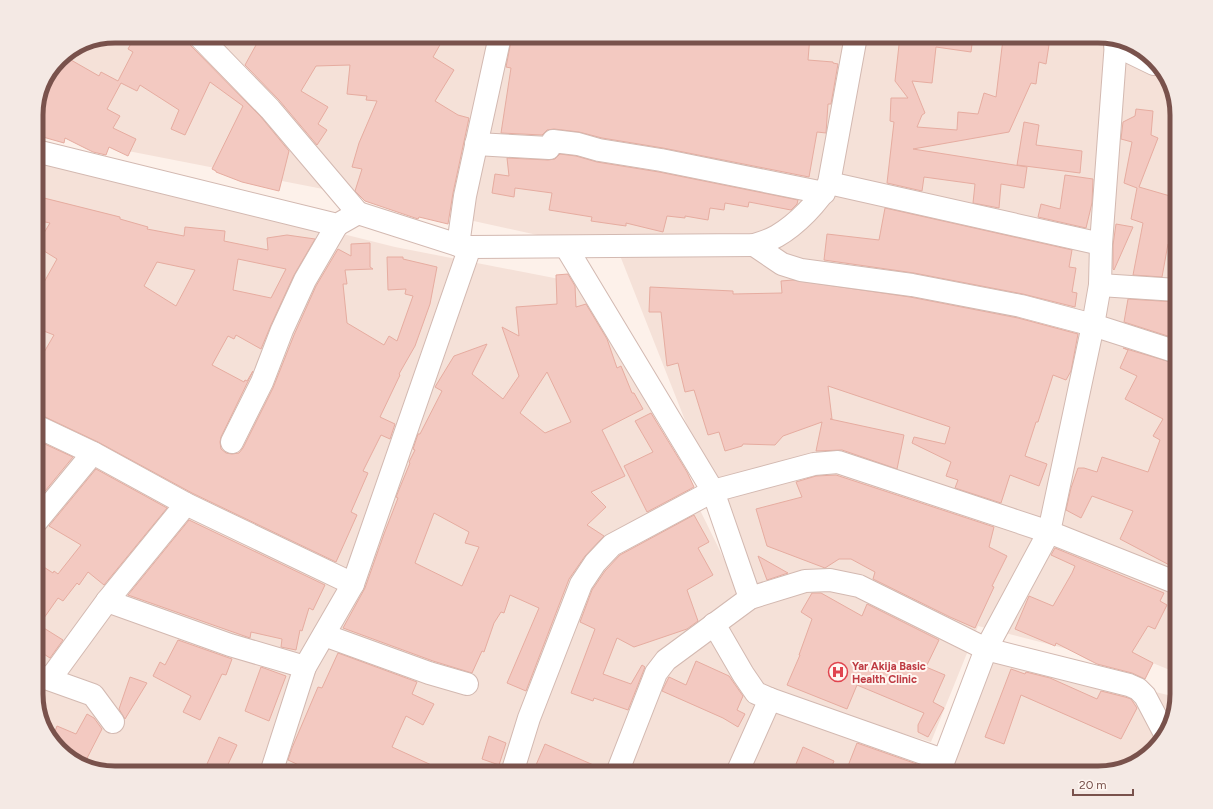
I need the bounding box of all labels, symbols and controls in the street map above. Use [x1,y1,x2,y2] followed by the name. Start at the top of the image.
[852,660,926,686] place label: Yar Akija Basic Health Clinic
[827,661,849,683] hospital icon: Yar Akija Basic Health Clinic
[1073,771,1133,797] scale bar
[1079,778,1107,792] text: 20 m

